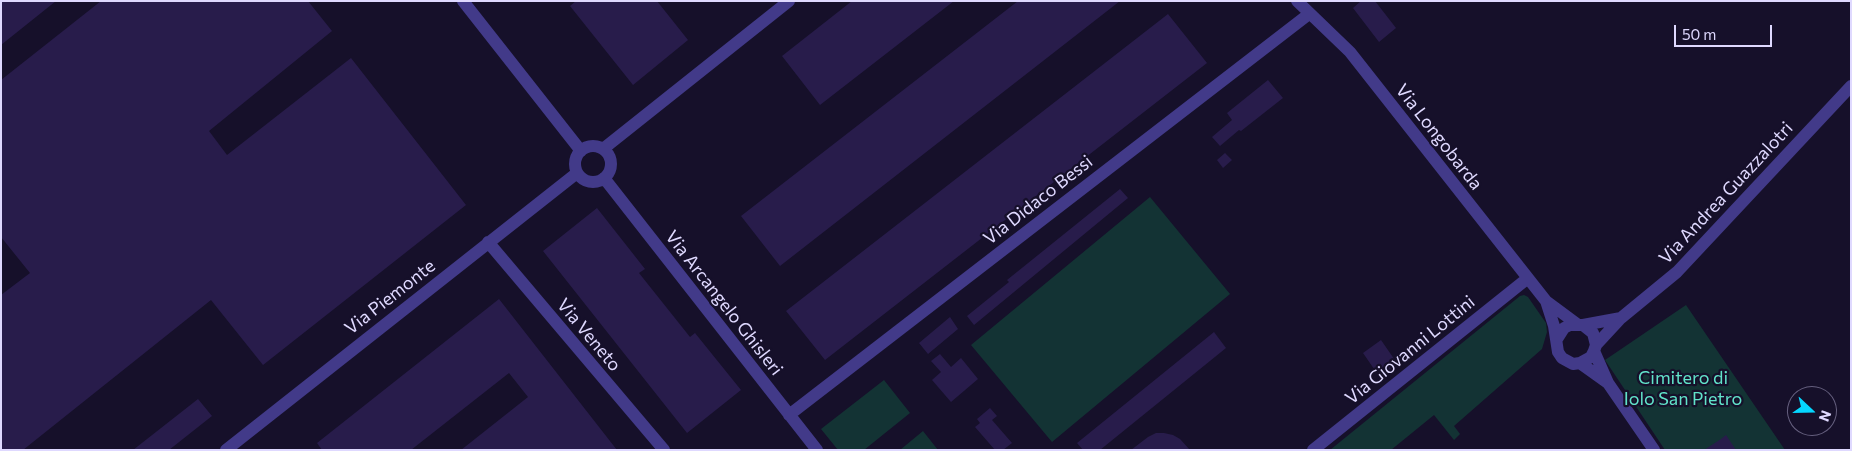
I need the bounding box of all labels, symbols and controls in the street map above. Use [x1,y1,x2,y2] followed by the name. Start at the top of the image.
[1677,15,1774,47] scale bar
[1682,25,1716,43] text: 50 m
[1391,80,1487,194] street label: Via Longobarda
[1654,117,1798,269] street label: Via Andrea Guazzalotri
[979,151,1097,249] street label: Via Didaco Bessi
[661,226,787,380] street label: Via Arcangelo Ghisleri
[340,255,440,339] street label: Via Piemonte
[1341,291,1479,409] street label: Via Giovanni Lottini
[552,294,626,376] street label: Via Veneto
[1624,367,1742,409] park label: Cimitero di Iolo San Pietro
[1787,386,1837,436] north arrow
[1816,408,1835,424] text: N

